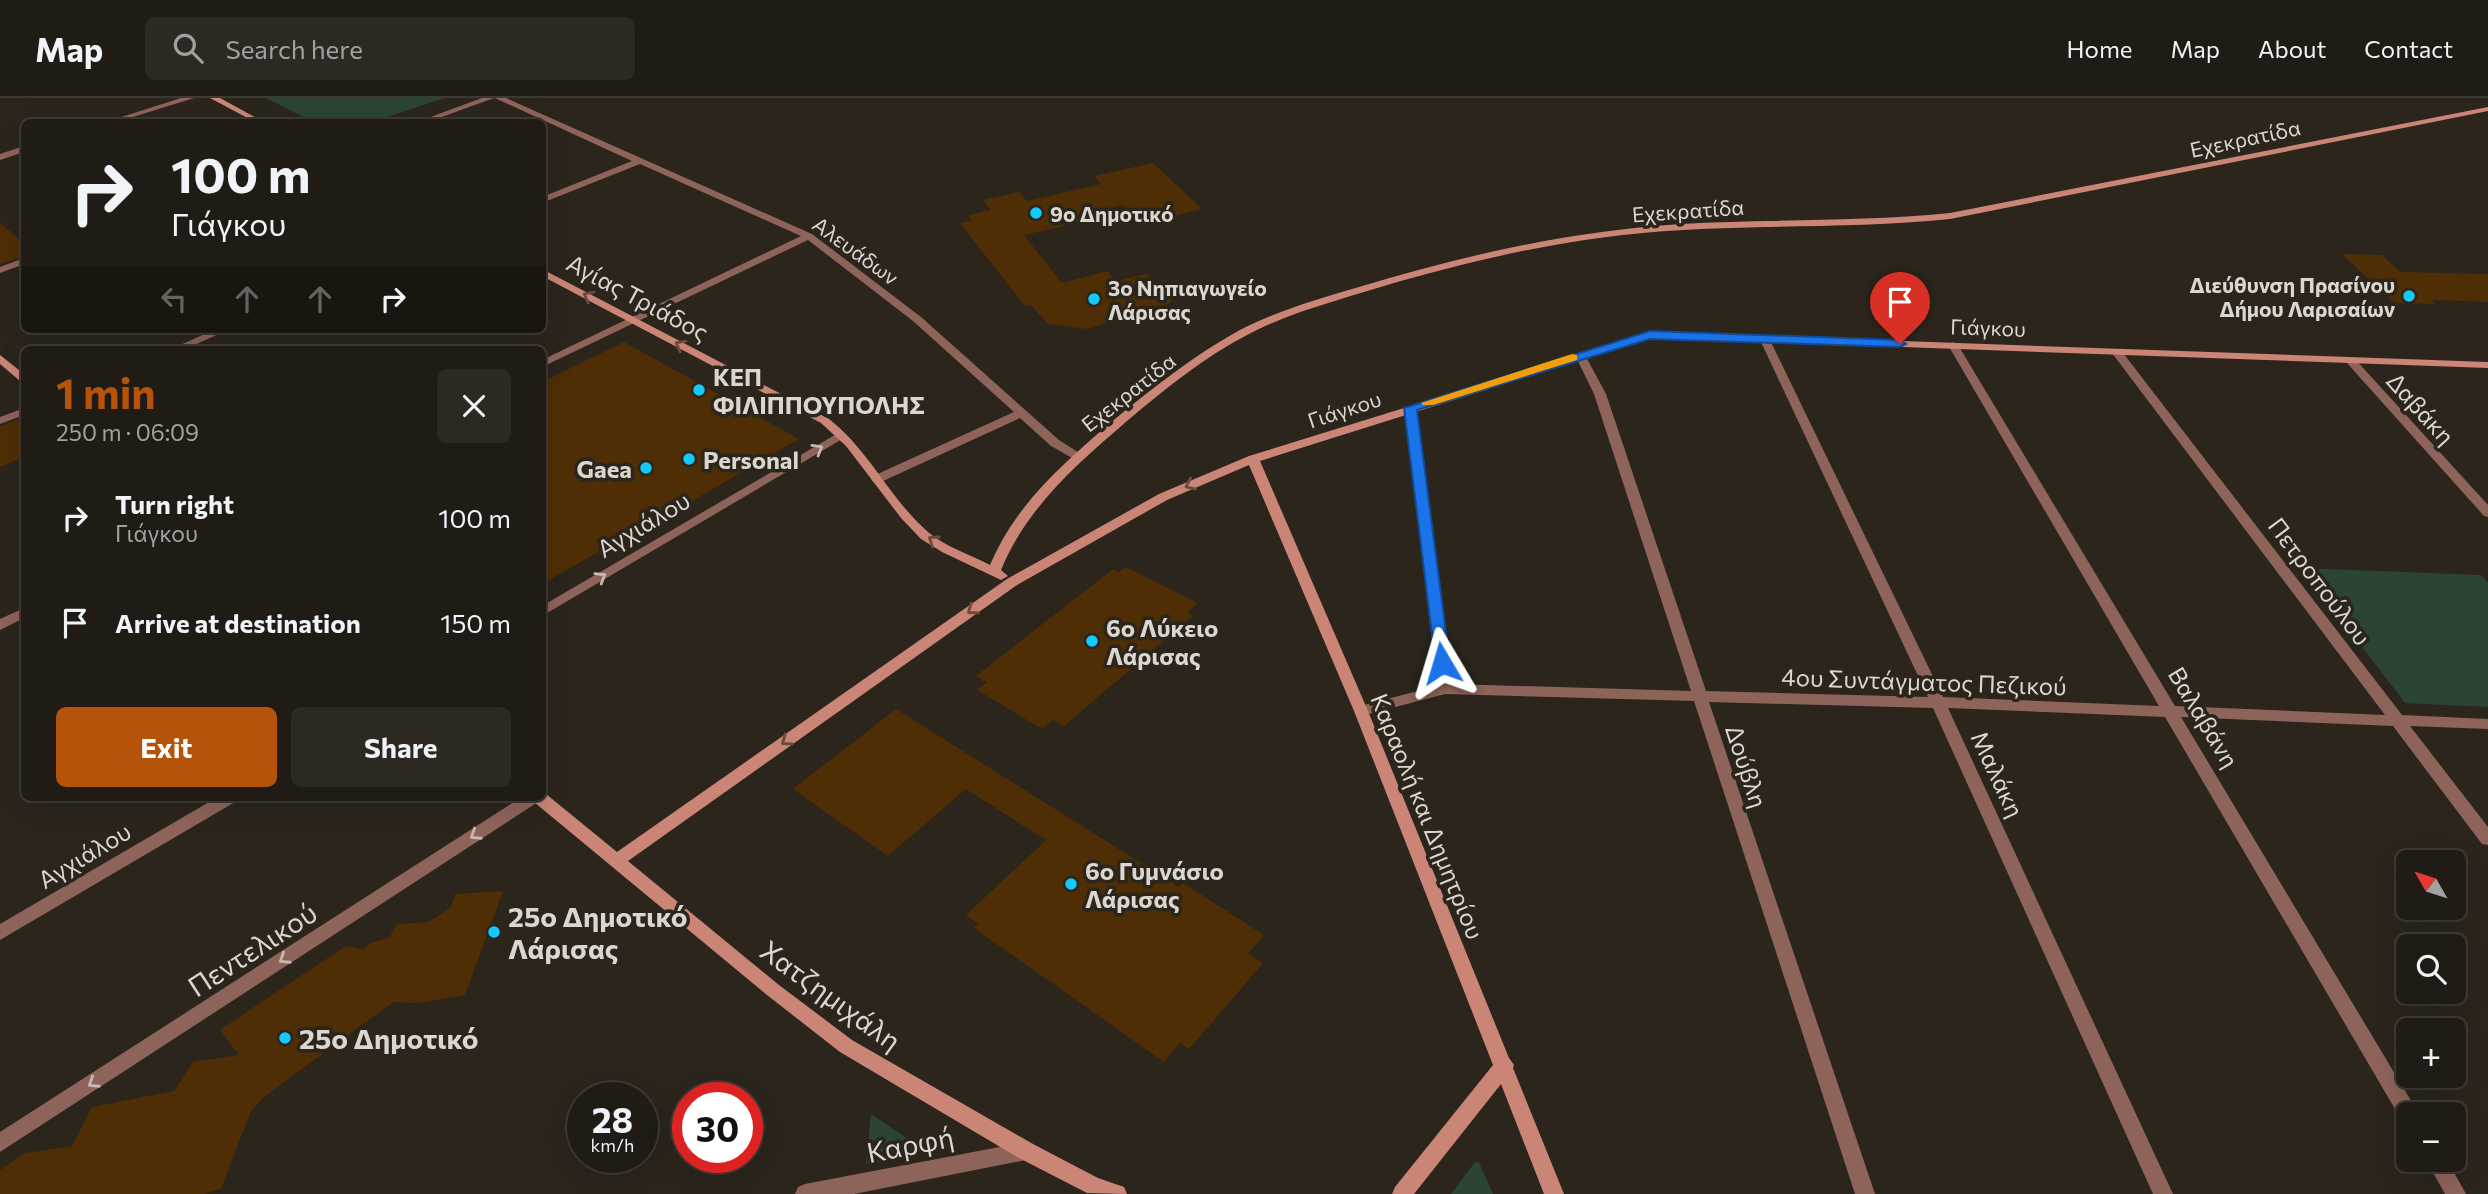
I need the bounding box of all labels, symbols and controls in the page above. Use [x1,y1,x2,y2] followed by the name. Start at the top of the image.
[145,17,635,80] search box
[35,28,103,69] text: Map
[169,29,207,67] icon: search
[225,33,363,64] text: Search here
[2067,34,2133,63] text: Home
[2171,34,2220,63] text: Map
[2258,34,2326,63] text: About
[2364,34,2453,63] text: Contact
[2187,114,2303,162] street label: Εχεκρατίδα
[171,143,310,203] text: 100 m
[56,147,147,238] icon: right
[1631,194,1745,226] street label: Εχεκρατίδα
[1050,201,1173,226] place label: 9ο Δημοτικό
[171,203,286,243] text: Γιάγκου
[1028,205,1044,221] marker: 9ο Δημοτικό
[808,211,904,290] street label: Αλευάδων
[562,248,714,346] street label: Αγίας Τριάδος
[1870,272,1930,344] pin
[2189,272,2395,321] place label: Διεύθυνση Πρασίνου Δήμου Λαρισαίων
[1108,275,1267,324] place label: 3o Νηπιαγωγείο Λάρισας
[155,280,193,318] icon: left
[228,280,266,318] icon: ahead
[301,280,339,318] icon: ahead
[374,280,412,318] icon: right
[1881,283,1919,321] icon: arrive
[2401,288,2417,304] marker: Διεύθυνση Πρασίνου Δήμου Λαρισαίων
[583,291,595,304] one-way arrow
[1086,291,1102,307] marker: 3o Νηπιαγωγείο Λάρισας
[1950,313,2026,341] street label: Γιάγκου
[675,339,688,353] one-way arrow
[1076,348,1180,436] street label: Εχεκρατίδα
[713,362,925,419] place label: ΚΕΠ ΦΙΛΙΠΠΟΥΠΟΛΗΣ
[56,366,156,418] text: 1 min
[2381,366,2461,450] street label: Δαβάκη
[437,369,511,443] button: close
[691,382,707,398] marker: ΚΕΠ ΦΙΛΙΠΠΟΥΠΟΛΗΣ
[1304,385,1384,433] street label: Γιάγκου
[56,418,199,446] text: 250 m · 06:09
[811,444,824,457] one-way arrow
[703,445,799,474] place label: Personal
[681,451,697,467] marker: Personal
[577,454,632,483] place label: Gaea
[638,460,654,476] marker: Gaea
[1185,477,1197,491] one-way arrow
[591,485,695,563] street label: Αγχιάλου
[115,488,234,519] text: Turn right
[56,499,94,537] icon: right
[438,502,511,533] text: 100 m
[2263,512,2377,650] street label: Πετροπούλου
[115,519,198,547] text: Γιάγκου
[928,536,941,548] one-way arrow
[594,573,607,586] one-way arrow
[967,602,980,614] one-way arrow
[56,604,94,642] icon: arrive
[115,607,361,638] text: Arrive at destination
[440,607,511,638] text: 150 m
[1106,613,1218,670] place label: 6ο Λύκειο Λάρισας
[1405,626,1479,700] position arrow
[1084,633,1100,649] marker: 6ο Λύκειο Λάρισας
[2163,661,2245,773] street label: Βαλαβάνη
[1781,662,2067,700] street label: 4ου Συντάγματος Πεζικού
[1365,689,1491,943] street label: Καραολή και Δημητρίου
[56,707,277,787] button: Exit
[291,707,511,787] button: Share
[1720,721,1774,811] street label: Δούβλη
[1966,726,2030,822] street label: Μαλάκη
[781,733,794,745] one-way arrow
[32,816,136,894] street label: Αγχιάλου
[470,827,483,840] one-way arrow
[2396,850,2466,920] north arrow
[2396,850,2466,1172] map controls
[1085,856,1224,913] place label: 6ο Γυμνάσιο Λάρισας
[1063,876,1079,892] marker: 6ο Γυμνάσιο Λάρισας
[181,895,323,1003] street label: Πεντελικού
[508,899,688,965] place label: 25ο Δημοτικό Λάρισας
[486,924,502,940] marker: 25ο Δημοτικό Λάρισας
[754,933,908,1057] street label: Χατζημιχάλη
[2396,934,2466,1004] button: search
[279,951,292,964] one-way arrow
[2396,1018,2466,1088] button: +
[299,1021,479,1055] place label: 25ο Δημοτικό
[277,1030,293,1046] marker: 25ο Δημοτικό
[88,1074,101,1087] one-way arrow
[672,1082,763,1173] speed limit sign: 30
[592,1097,633,1140] text: 28
[2396,1102,2466,1172] button: −
[864,1119,956,1169] street label: Καρφή
[591,1134,634,1156] text: km/h

